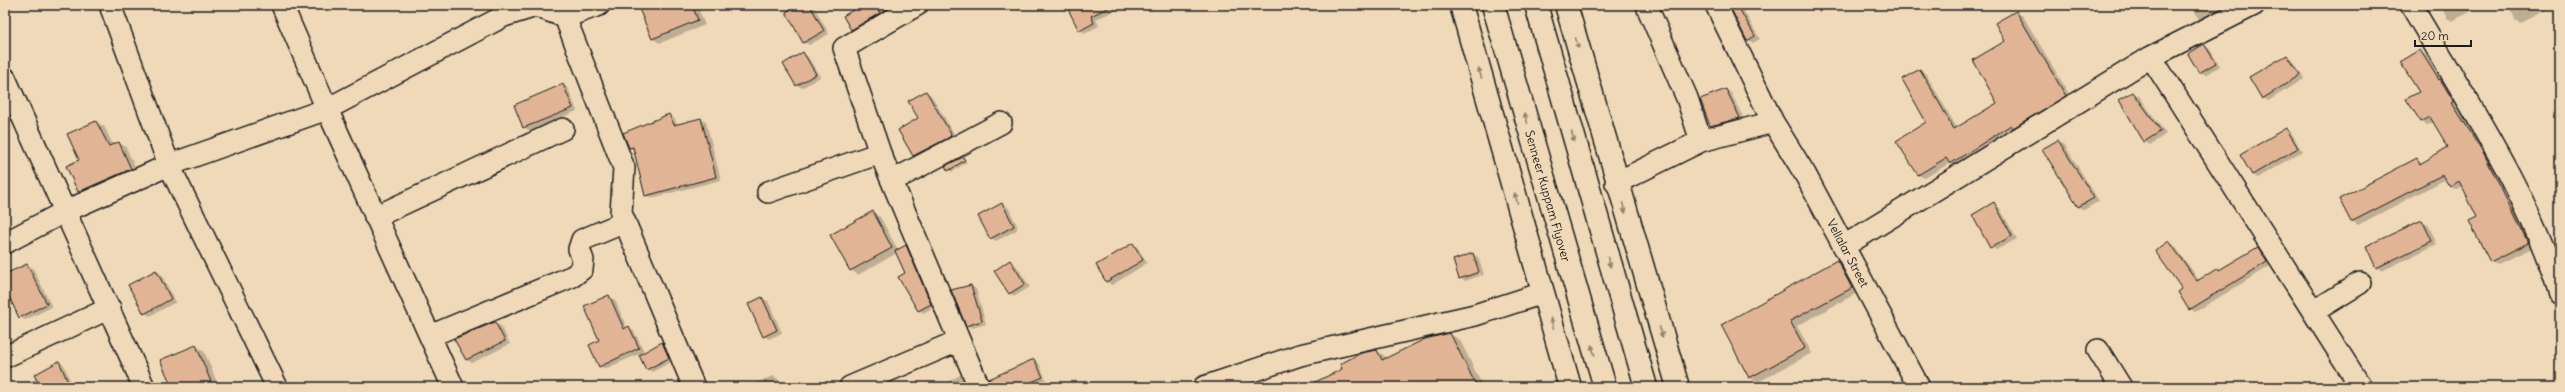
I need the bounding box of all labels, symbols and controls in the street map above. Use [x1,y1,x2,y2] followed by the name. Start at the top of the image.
[2415,22,2471,48] scale bar
[2421,28,2449,43] text: 20 m
[1574,36,1580,49] one-way arrow
[1477,66,1483,78] one-way arrow
[1523,111,1529,123] one-way arrow
[1522,128,1574,264] street label: Senneer Kuppam Flyover
[1571,131,1577,143] one-way arrow
[1513,191,1519,203] one-way arrow
[1621,202,1627,214] one-way arrow
[1824,216,1872,290] street label: Vellalar Street
[1606,256,1612,268] one-way arrow
[1549,316,1555,328] one-way arrow
[1658,327,1664,339] one-way arrow
[1590,344,1596,356] one-way arrow

